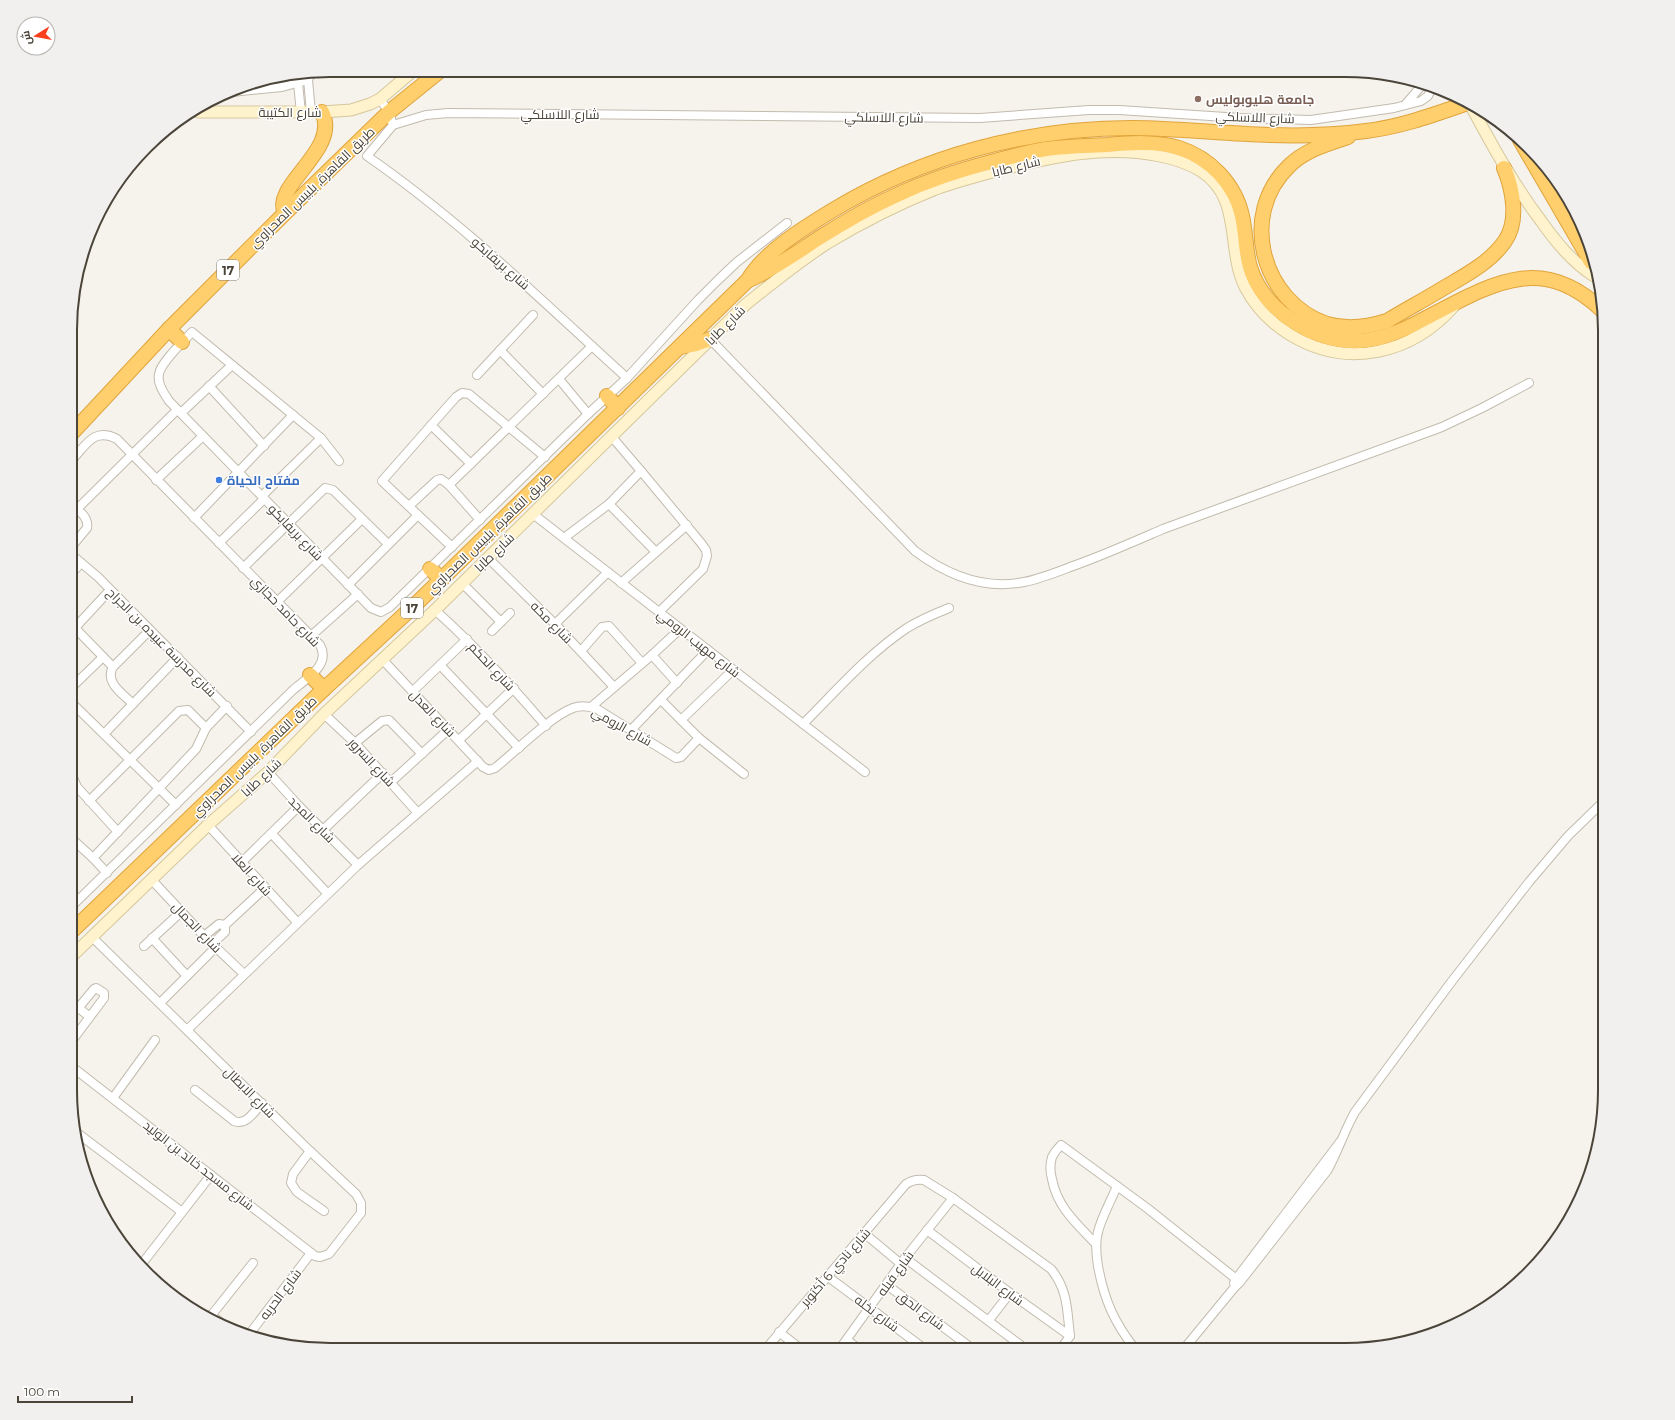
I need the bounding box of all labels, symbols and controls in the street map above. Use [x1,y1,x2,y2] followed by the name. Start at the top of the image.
[16,16,56,56] north arrow
[18,30,34,46] text: ش
[1206,91,1314,108] place label: جامعة هليوبوليس
[1193,94,1203,104] marker: جامعة هليوبوليس
[258,104,322,121] street label: شارع الكتيبة
[520,106,600,125] street label: شارع اللاسلكي
[844,108,924,129] street label: شارع اللاسلكي
[1215,108,1295,129] street label: شارع اللاسلكي
[246,123,380,253] street label: طريق القاهرة, بلبيس الصحراوي
[990,152,1042,181] street label: شارع طابا
[468,233,533,293] street label: شارع بريفابكو
[217,260,239,280] road number: 17
[702,302,749,349] street label: شارع طابا
[423,469,557,599] street label: طريق القاهرة, بلبيس الصحراوي
[227,472,300,489] place label: مفتاح الحياة
[214,475,224,485] marker: مفتاح الحياة
[264,500,327,564] street label: شارع بريفابكو
[471,529,518,576] street label: شارع طابا
[246,572,324,652] street label: شارع حامد حجازي
[103,584,220,701] street label: شارع مدرسة عبيده بن الجراح
[401,598,423,618] road number: 17
[527,598,576,647] street label: شارع مكه
[652,606,744,683] street label: شارع مهيب الرومي
[464,638,519,695] street label: شارع الحكم
[406,686,459,741] street label: شارع العدل
[188,692,322,822] street label: طريق القاهرة, بلبيس الصحراوي
[588,703,655,752] street label: شارع الرومي
[344,733,399,790] street label: شارع السرور
[237,754,285,800] street label: شارع طابا
[285,792,339,846] street label: شارع المجد
[228,849,276,900] street label: شارع العلا
[168,898,225,957] street label: شارع الجمال
[220,1063,279,1122] street label: شارع الابطال
[140,1117,258,1214] street label: شارع مسجد خالد بن الوليد
[796,1224,876,1312] street label: شارع نادي 6 أكتوبر
[873,1247,918,1299] street label: شارع فيله
[968,1259,1027,1309] street label: شارع البلابل
[256,1265,305,1323] street label: شارع الحريه
[894,1287,948,1334] street label: شارع الحق
[851,1291,902,1336] street label: شارع نخله
[18,1378,132,1404] scale bar
[24,1384,60,1399] text: 100 m

